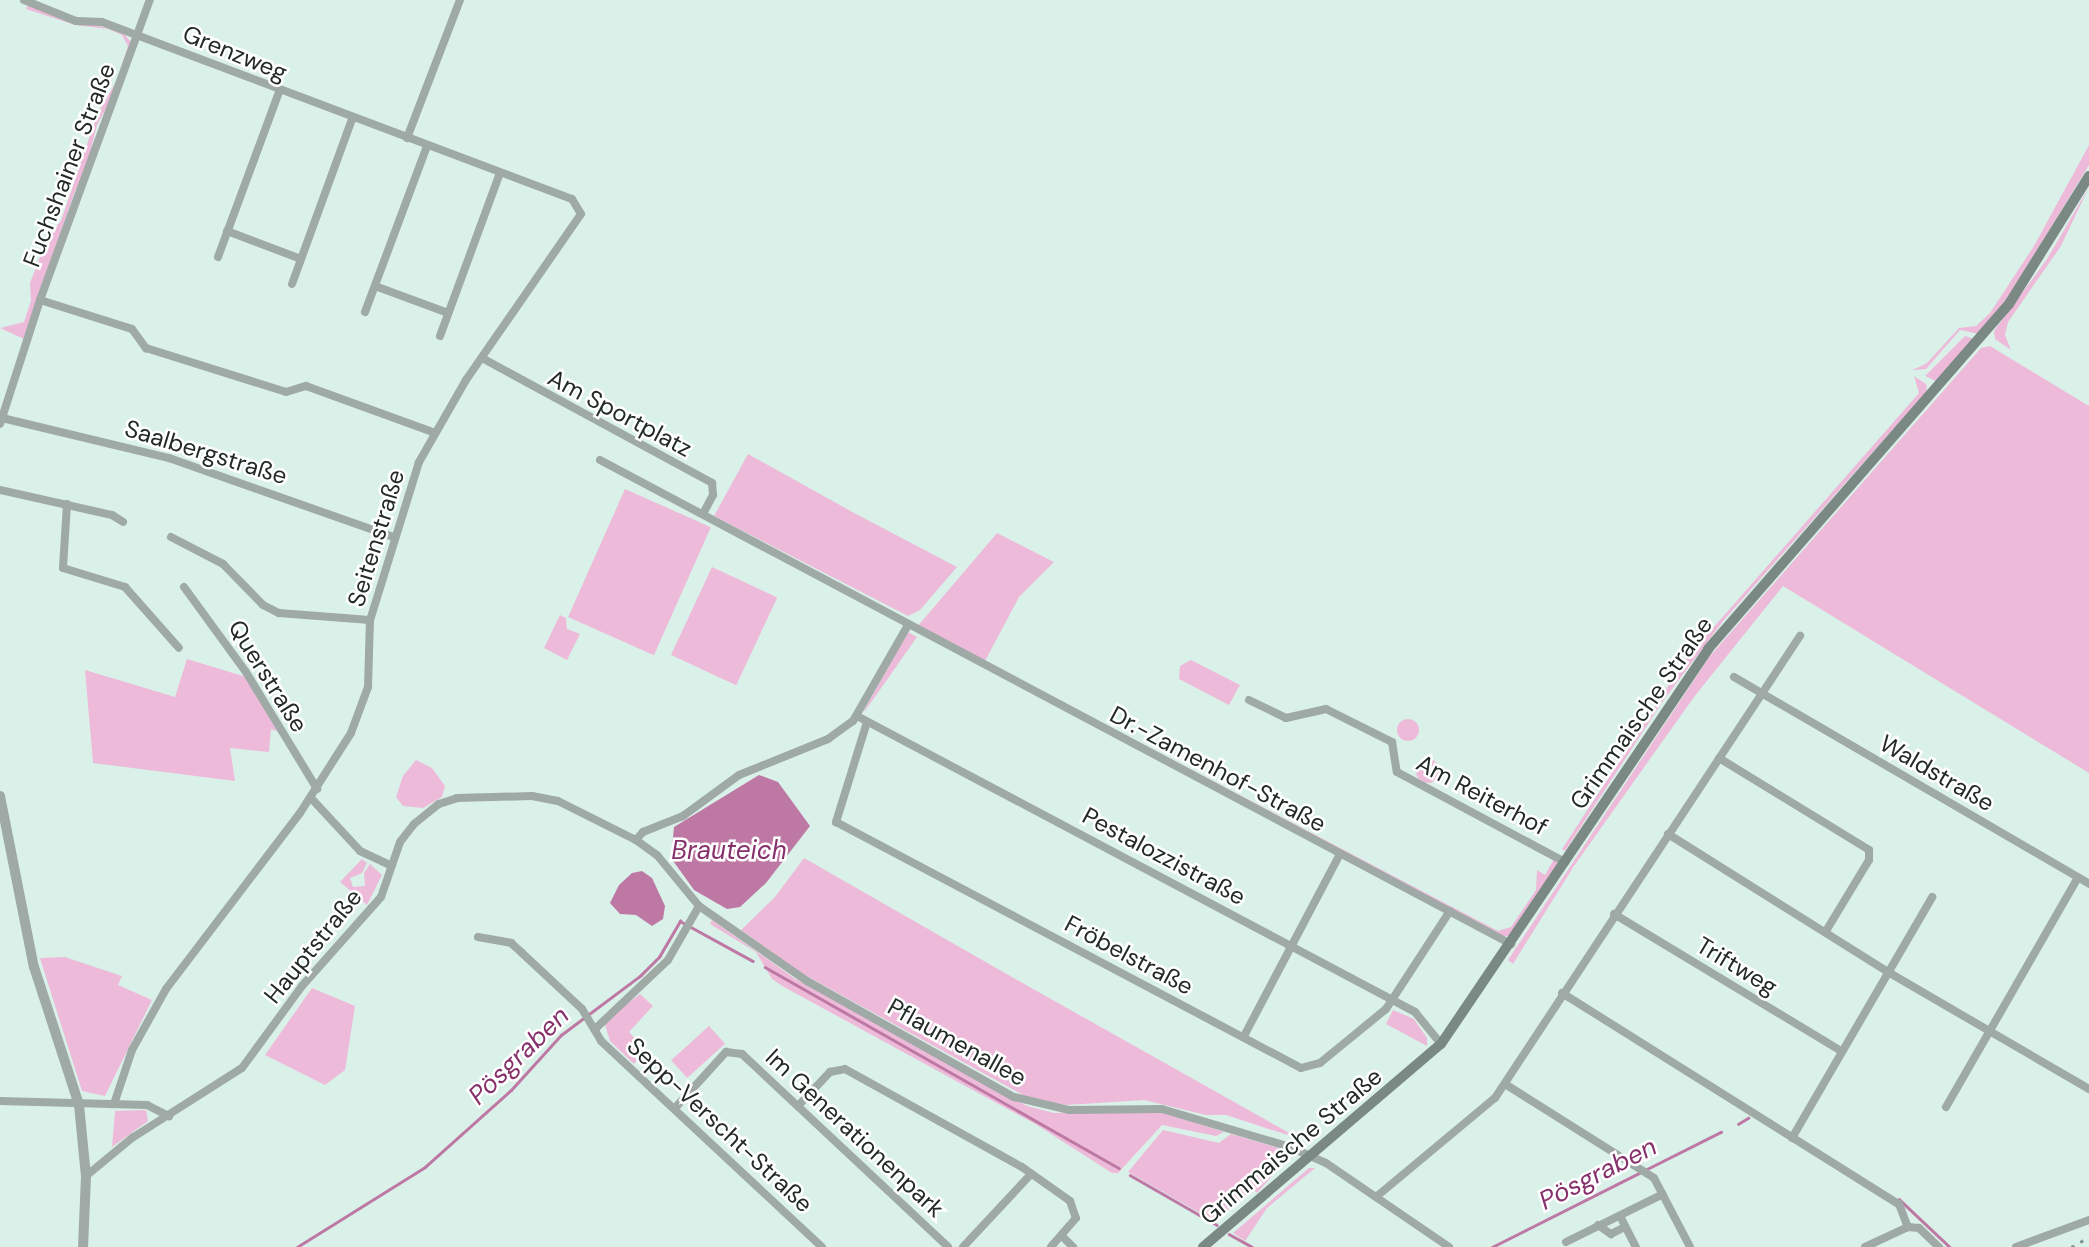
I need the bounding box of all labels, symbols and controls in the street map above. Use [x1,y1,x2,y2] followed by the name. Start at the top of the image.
[179,19,291,87] street label: Grenzweg
[17,59,121,271] street label: Fuchshainer Straße
[543,363,697,463] street label: Am Sportplatz
[121,414,291,490] street label: Saalbergstraße
[341,466,411,610] street label: Seitenstraße
[1564,611,1718,815] street label: Grimmaische Straße
[222,615,314,737] street label: Querstraße
[1105,700,1331,838] street label: Dr.-Zamenhof-Straße
[1875,729,1999,817] street label: Waldstraße
[1411,748,1553,842] street label: Am Reiterhof
[1078,801,1250,911] street label: Pestalozzistraße
[671,835,787,867] water label: Brauteich
[258,883,368,1009] street label: Hauptstraße
[1060,909,1198,1001] street label: Fröbelstraße
[1691,931,1783,1001] street label: Triftweg
[883,992,1031,1092] street label: Pflaumenallee
[462,1000,576,1112] water label: Pösgraben
[621,1032,819,1218] street label: Sepp-Verscht-Straße
[760,1043,950,1223] street label: Im Generationenpark
[1194,1062,1388,1230] street label: Grimmaische Straße
[1534,1131,1662,1217] water label: Pösgraben

